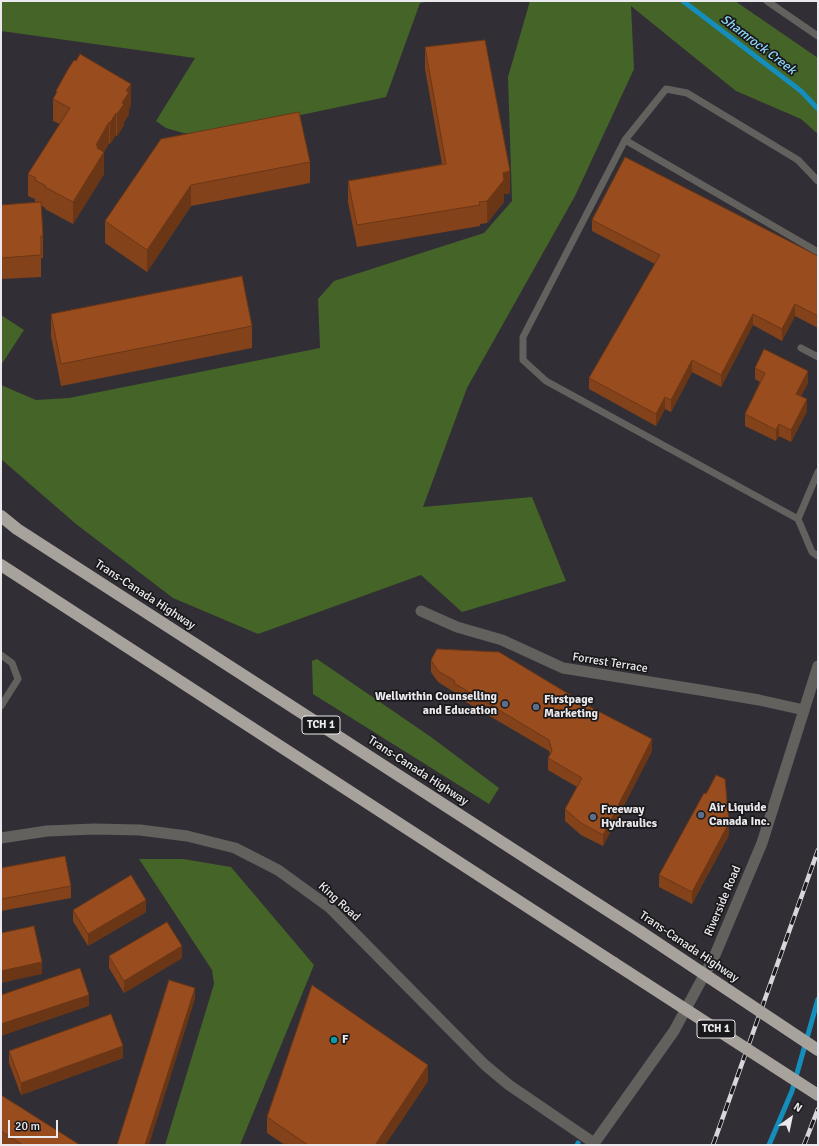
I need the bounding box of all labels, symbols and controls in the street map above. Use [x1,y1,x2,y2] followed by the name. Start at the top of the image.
[717,12,799,78] water label: Shamrock Creek
[92,557,198,633] street label: Trans-Canada Highway
[571,650,649,676] street label: Forrest Terrace
[375,690,497,718] place label: Wellwithin Counselling and Education
[544,693,598,721] place label: Firstpage Marketing
[500,699,510,709] marker: Wellwithin Counselling and Education
[531,702,541,712] marker: Firstpage Marketing
[302,716,340,734] road number: TCH 1
[365,733,471,809] street label: Trans-Canada Highway
[709,801,770,829] place label: Air Liquide Canada Inc.
[601,803,657,831] place label: Freeway Hydraulics
[696,810,706,820] marker: Air Liquide Canada Inc.
[588,812,598,822] marker: Freeway Hydraulics
[702,864,744,938] street label: Riverside Road
[315,879,363,925] street label: King Road
[637,908,741,986] street label: Trans-Canada Highway
[697,1020,735,1038] road number: TCH 1
[342,1033,348,1047] place label: F
[329,1035,339,1045] marker: F
[771,1098,811,1138] north arrow
[791,1100,805,1115] text: N
[10,1112,60,1138] scale bar
[15,1119,40,1134] text: 20 m

